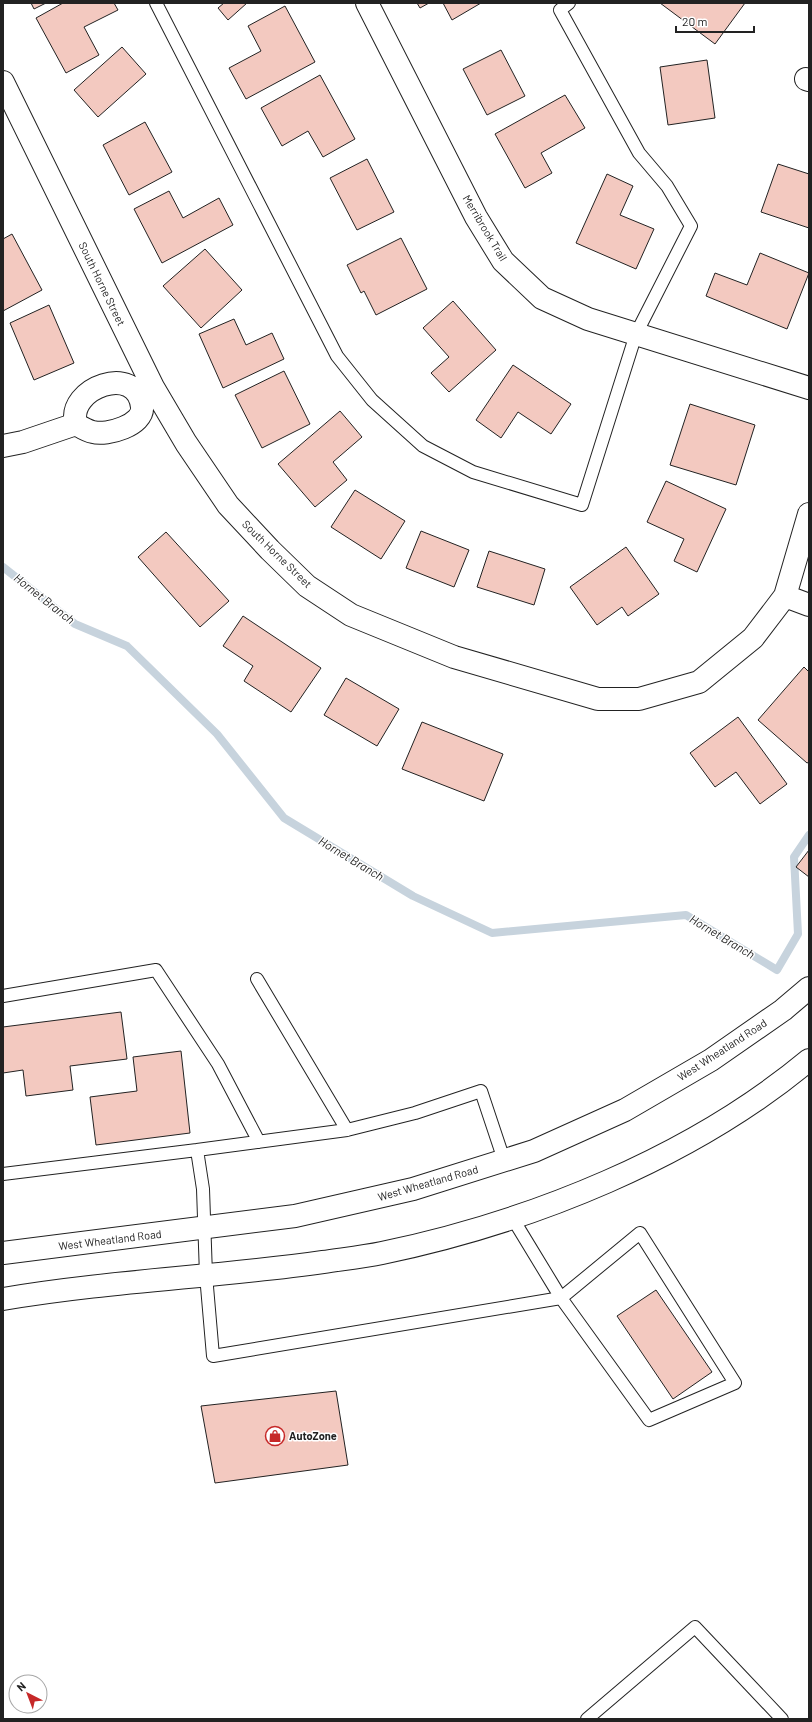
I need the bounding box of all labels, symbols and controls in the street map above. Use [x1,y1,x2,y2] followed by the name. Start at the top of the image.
[676,8,754,34] scale bar
[682,14,708,28] text: 20 m
[461,192,510,263] street label: Merribrook Trail
[77,240,128,328] street label: South Horne Street
[240,517,315,590] street label: South Horne Street
[11,570,78,626] water label: Hornet Branch
[316,833,387,883] water label: Hornet Branch
[687,911,758,961] water label: Hornet Branch
[675,1016,769,1083] street label: West Wheatland Road
[376,1162,480,1203] street label: West Wheatland Road
[58,1227,162,1252] street label: West Wheatland Road
[264,1425,286,1447] shop icon: AutoZone
[289,1429,337,1442] place label: AutoZone
[8,1674,48,1714] north arrow
[14,1679,28,1693] text: N

